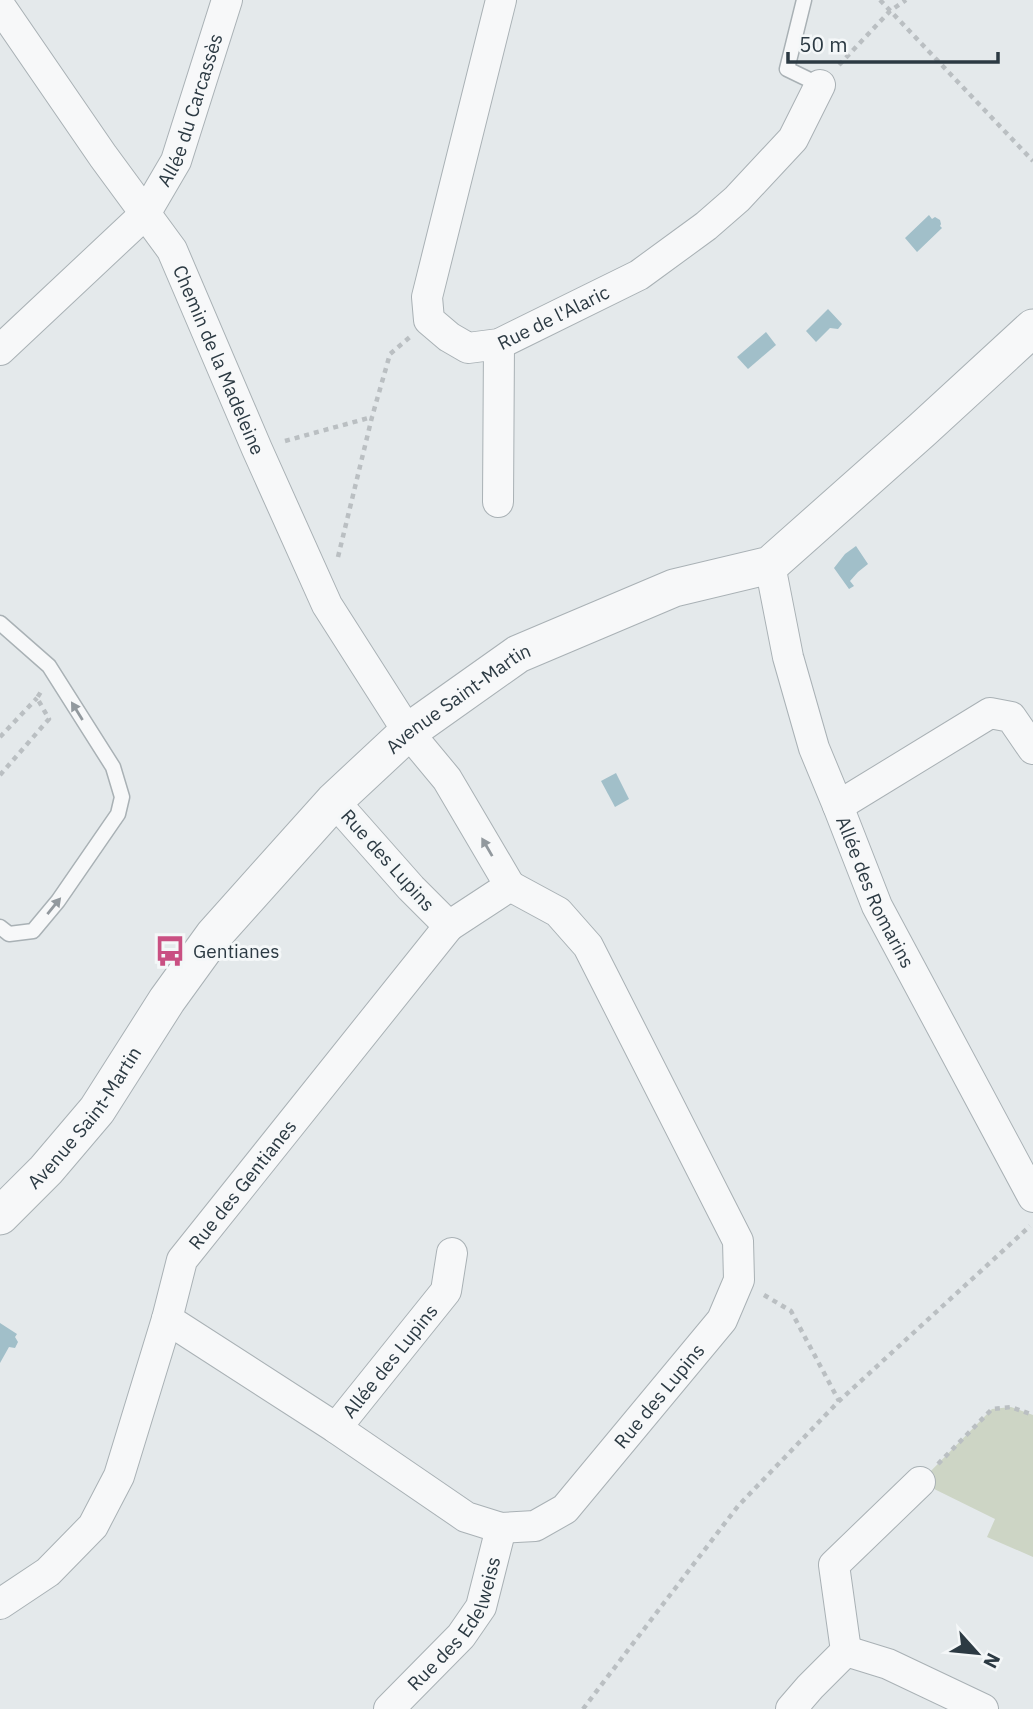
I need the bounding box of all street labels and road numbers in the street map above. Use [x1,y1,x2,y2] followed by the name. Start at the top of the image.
[152,30,228,191] street label: Allée du Carcassès
[168,261,270,458] street label: Chemin de la Madeleine
[493,279,613,355] street label: Rue de l'Alaric
[381,638,534,759] street label: Avenue Saint-Martin
[336,804,440,916] street label: Rue des Lupins
[831,813,920,972] street label: Allée des Romarins
[22,1042,146,1194] street label: Avenue Saint-Martin
[183,1115,302,1254] street label: Rue des Gentianes
[337,1299,443,1423] street label: Allée des Lupins
[609,1339,709,1453] street label: Rue des Lupins
[402,1554,505,1696] street label: Rue des Edelweiss

